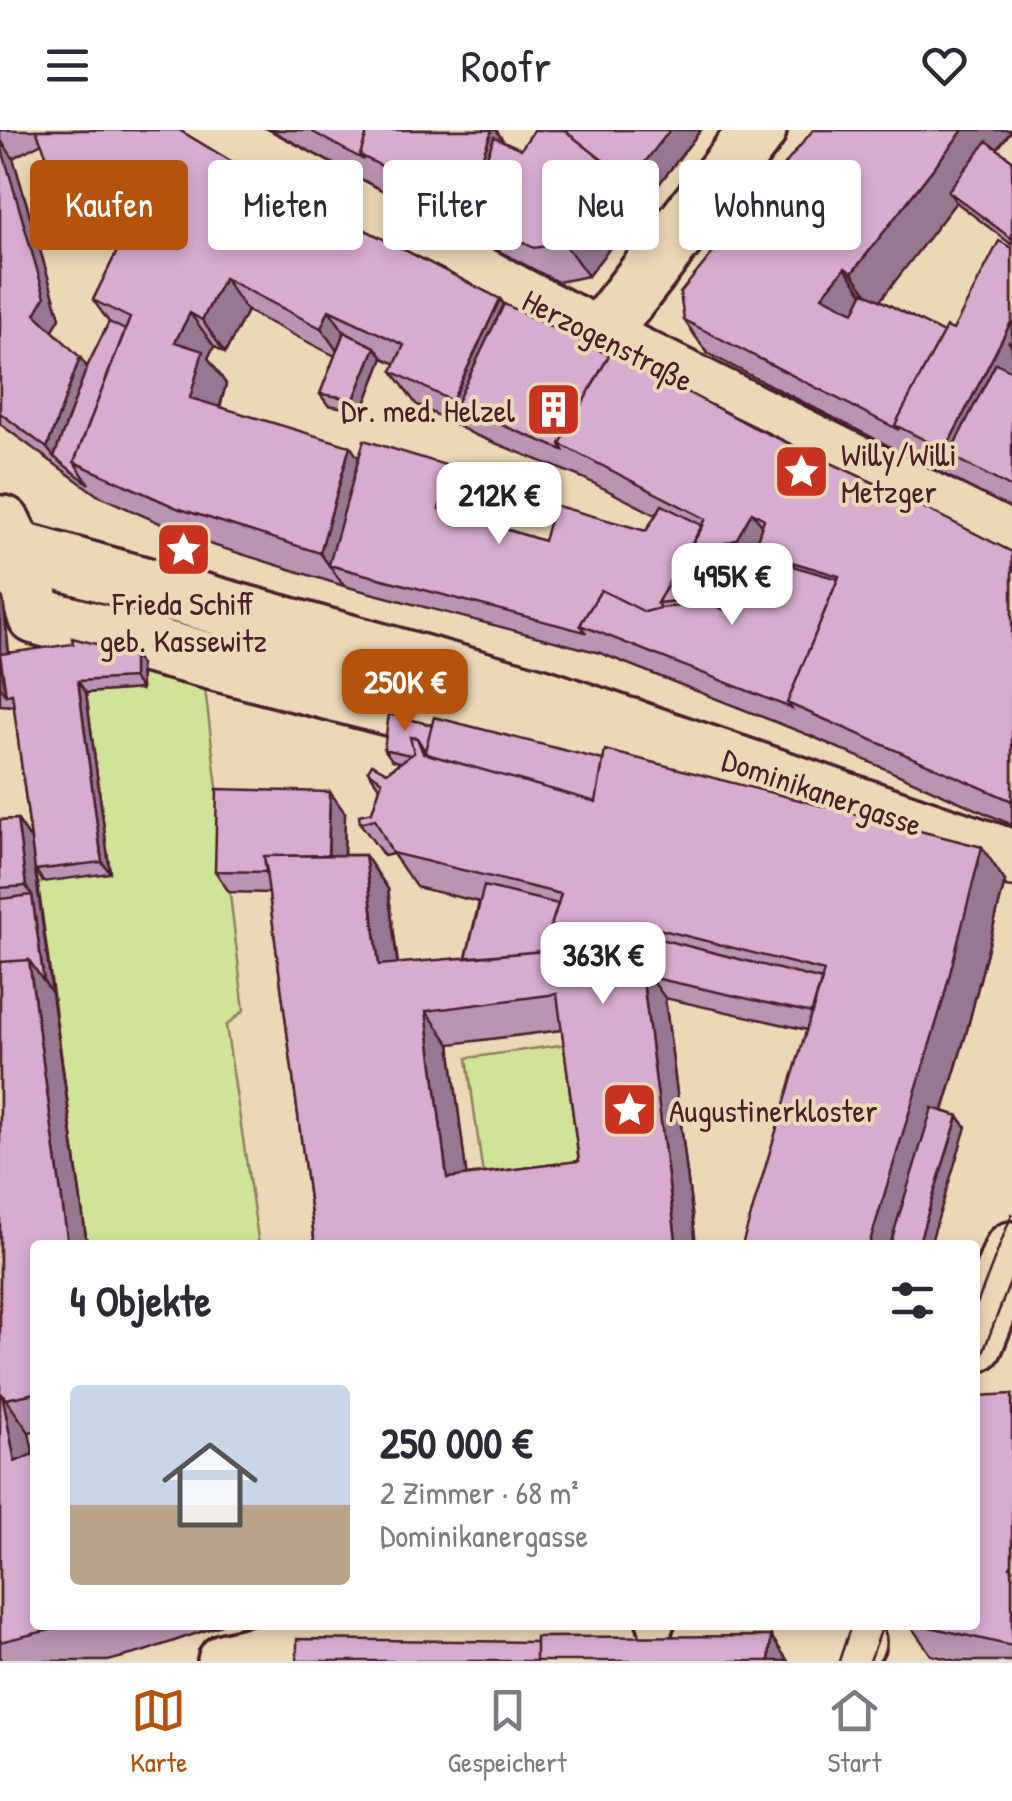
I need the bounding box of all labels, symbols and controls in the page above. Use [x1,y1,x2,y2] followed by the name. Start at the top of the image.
[461,35,551,96] text: Roofr
[40,38,95,93] icon: menu
[917,38,972,93] icon: heart
[30,160,188,250] chip: Kaufen
[208,160,363,250] chip: Mieten
[383,160,522,250] chip: Filter
[542,160,659,250] chip: Neu
[679,160,861,250] chip: Wohnung
[515,279,701,401] street label: Herzogenstraße
[524,380,584,440] building icon: Dr. med. Helzel
[341,389,515,432] place label: Dr. med. Helzel
[841,433,957,513] place label: Willy/Willi Metzger
[772,442,832,502] place icon: Willy/Willi Metzger
[418,462,580,547] pin: 212K €
[458,473,540,516] text: 212K €
[153,519,213,579] place icon: Frieda Schiff geb. Kassewitz
[651,543,813,628] pin: 495K €
[694,554,770,597] text: 495K €
[99,582,267,662] place label: Frieda Schiff geb. Kassewitz
[324,649,486,734] pin: 250K €
[364,660,446,703] text: 250K €
[717,738,928,846] street label: Dominikanergasse
[522,922,684,1007] pin: 363K €
[563,933,643,976] text: 363K €
[600,1080,660,1140] place icon: Augustinerkloster
[669,1089,878,1132] place label: Augustinerkloster
[70,1272,211,1329] text: 4 Objekte
[885,1273,940,1328] icon: filters
[380,1414,532,1471] text: 250 000 €
[150,1425,270,1545] icon: home
[380,1471,579,1514] text: 2 Zimmer · 68 m²
[380,1514,588,1557] text: Dominikanergasse
[130,1683,187,1781] tab: Karte
[448,1683,567,1781] tab: Gespeichert
[827,1683,882,1781] tab: Start

